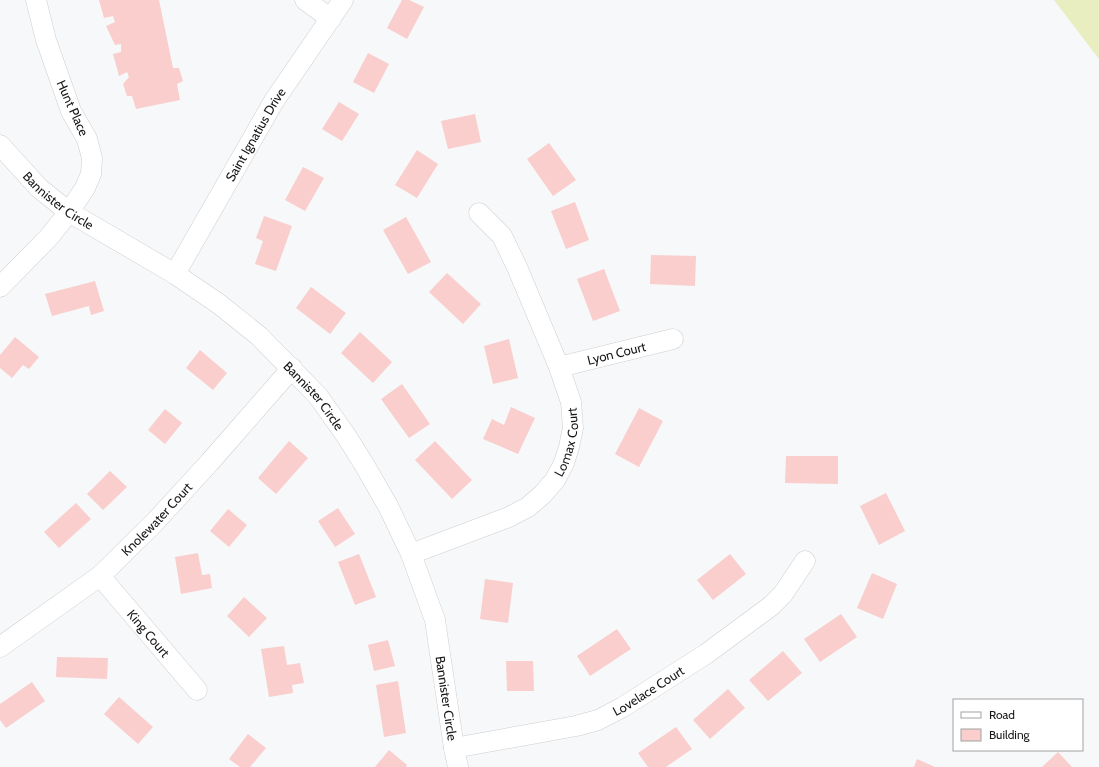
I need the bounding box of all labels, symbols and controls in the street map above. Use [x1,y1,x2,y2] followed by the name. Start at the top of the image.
[54,78,93,139] street label: Hunt Place
[222,84,289,184] street label: Saint Ignatius Drive
[20,168,97,233] street label: Bannister Circle
[585,338,648,368] street label: Lyon Court
[280,358,348,433] street label: Bannister Circle
[550,406,581,479] street label: Lomax Court
[118,479,196,559] street label: Knolewater Court
[124,606,174,661] street label: King Court
[432,655,461,742] street label: Bannister Circle
[610,662,687,719] street label: Lovelace Court
[953,699,1083,751] legend
[989,707,1015,722] text: Road
[989,727,1031,742] text: Building

